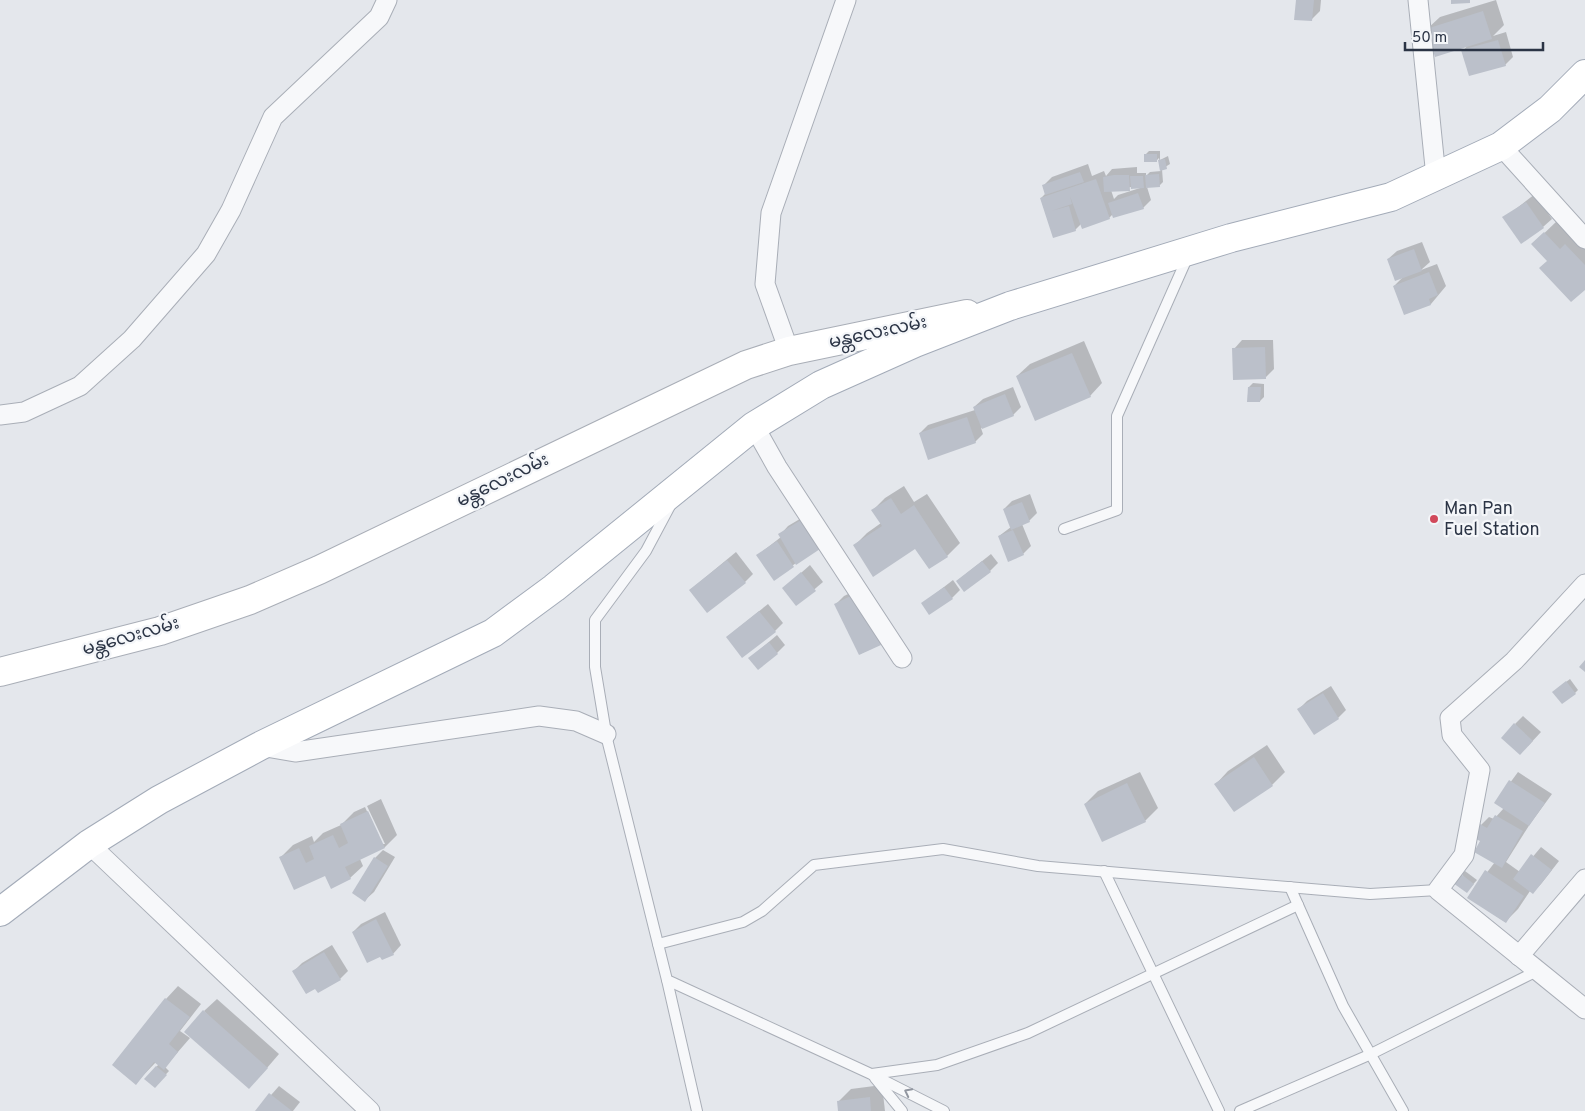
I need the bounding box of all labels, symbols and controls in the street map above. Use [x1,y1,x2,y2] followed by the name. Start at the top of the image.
[1405,20,1542,52] scale bar
[1412,29,1447,48] text: 50 m
[826,308,930,357] street label: မန္တလေးလမ်း
[452,446,554,515] street label: မန္တလေးလမ်း
[1444,498,1540,542] place label: Man Pan Fuel Station
[1428,513,1440,525] marker: Man Pan Fuel Station
[79,609,183,664] street label: မန္တလေးလမ်း
[904,1088,913,1098] one-way arrow

